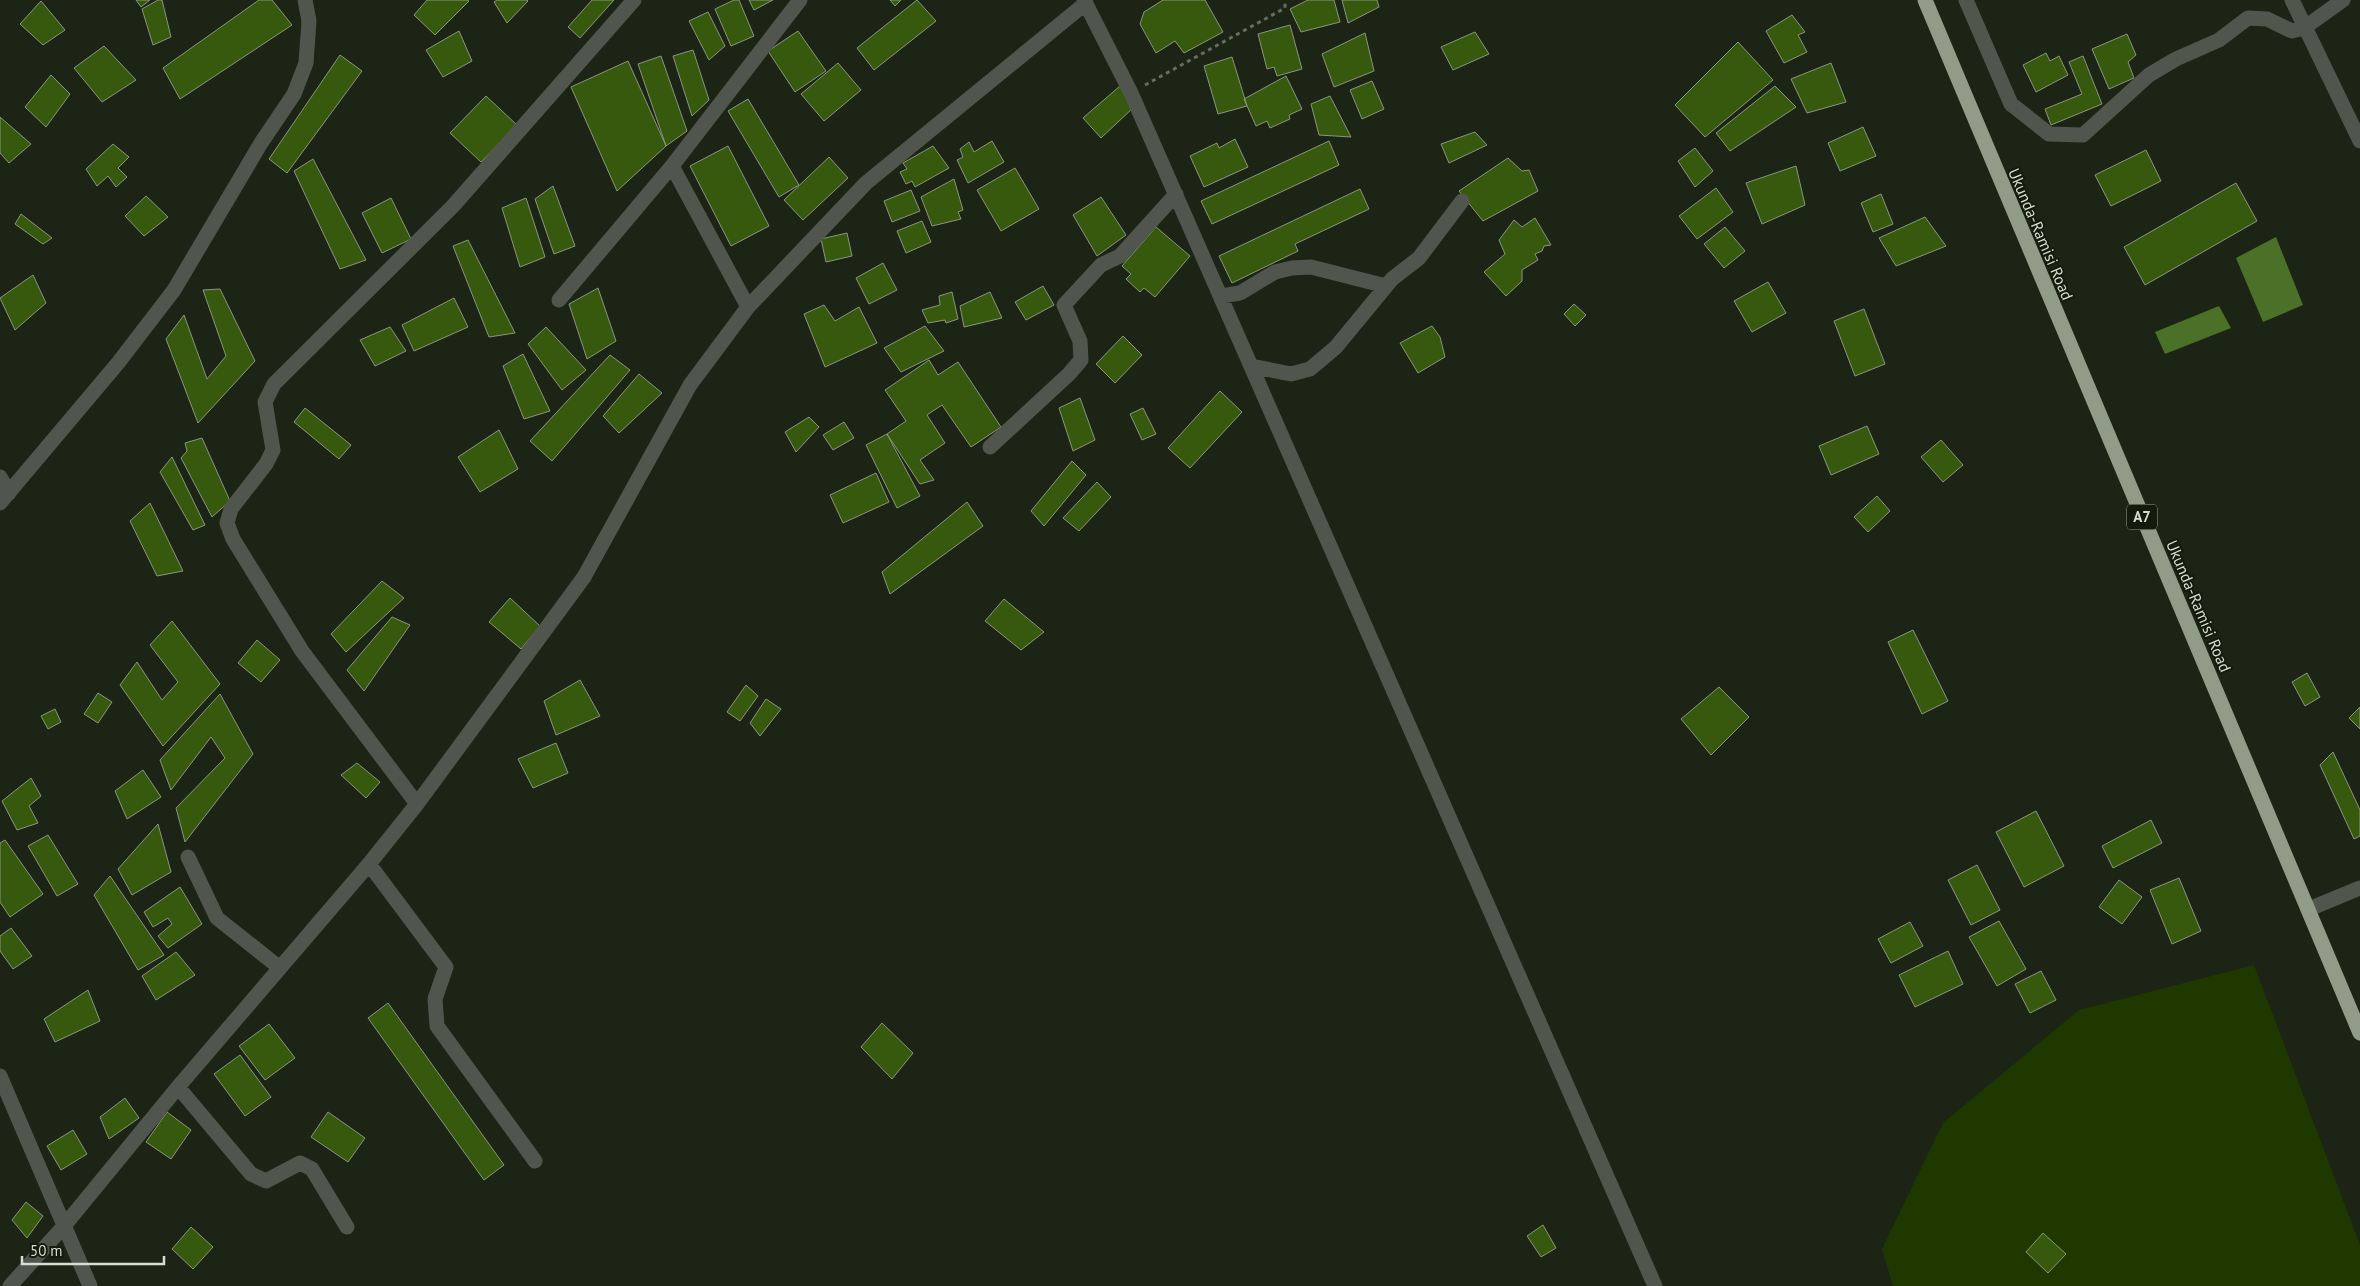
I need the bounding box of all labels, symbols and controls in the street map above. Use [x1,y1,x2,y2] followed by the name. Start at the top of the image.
[2004,165,2078,303] street label: Ukunda-Ramisi Road
[2127,504,2157,530] road number: A7
[2162,537,2236,675] street label: Ukunda-Ramisi Road
[22,1234,165,1266] scale bar
[30,1241,63,1260] text: 50 m

